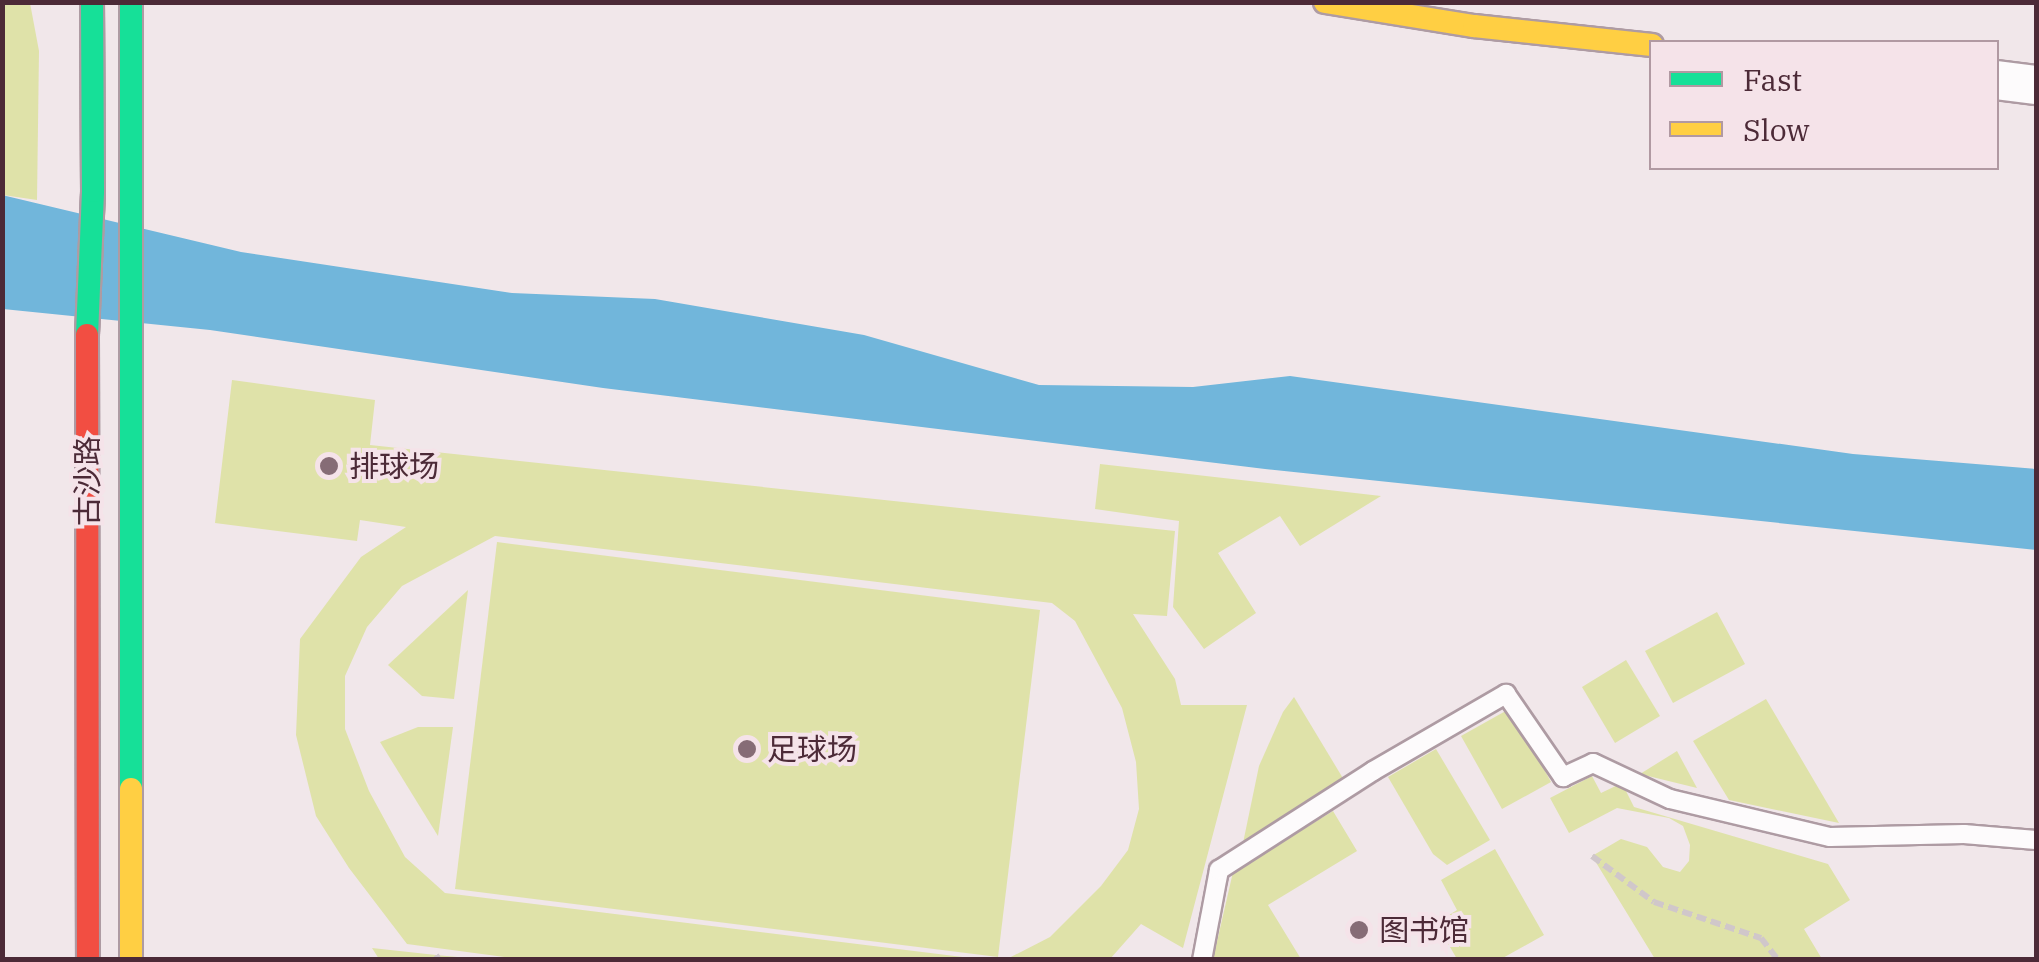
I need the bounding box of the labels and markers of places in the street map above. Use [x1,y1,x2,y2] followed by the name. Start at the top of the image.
[349,448,439,484] place label: 排球场
[318,455,340,477] marker: 排球场
[767,731,857,767] place label: 足球场
[736,738,758,760] marker: 足球场
[1379,912,1469,948] place label: 图书馆
[1348,919,1370,941] marker: 图书馆

